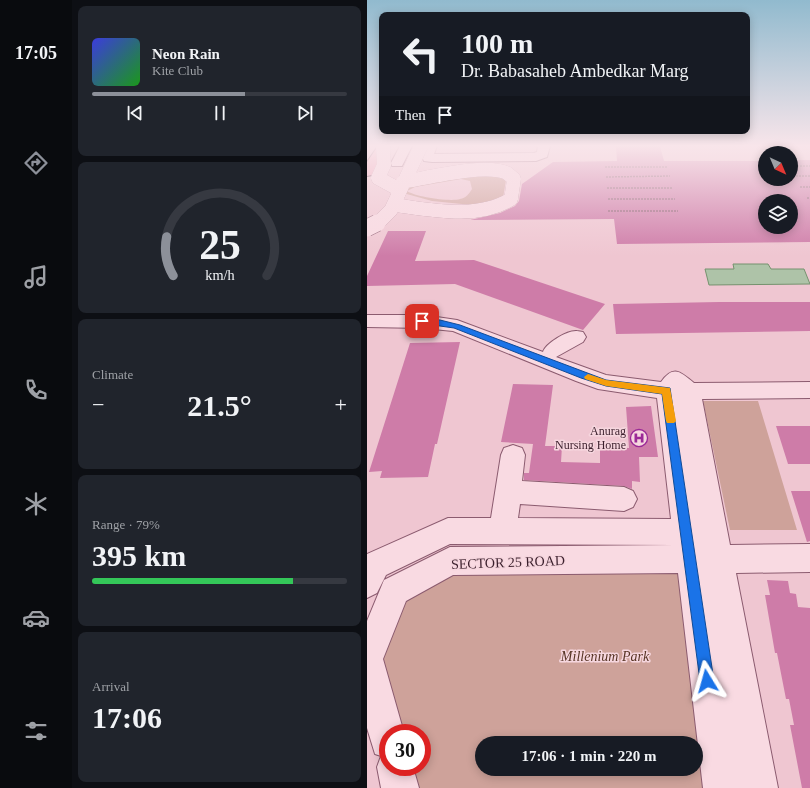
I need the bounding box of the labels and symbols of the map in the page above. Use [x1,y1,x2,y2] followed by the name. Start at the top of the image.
[758,146,798,186] north arrow
[405,304,439,338] pin
[555,424,626,452] place label: Anurag Nursing Home
[629,428,649,448] hospital icon: Anurag Nursing Home
[451,553,565,572] street label: SECTOR 25 ROAD
[560,649,650,664] park label: Millenium Park
[686,660,728,702] position arrow
[379,724,431,776] speed limit sign: 30

